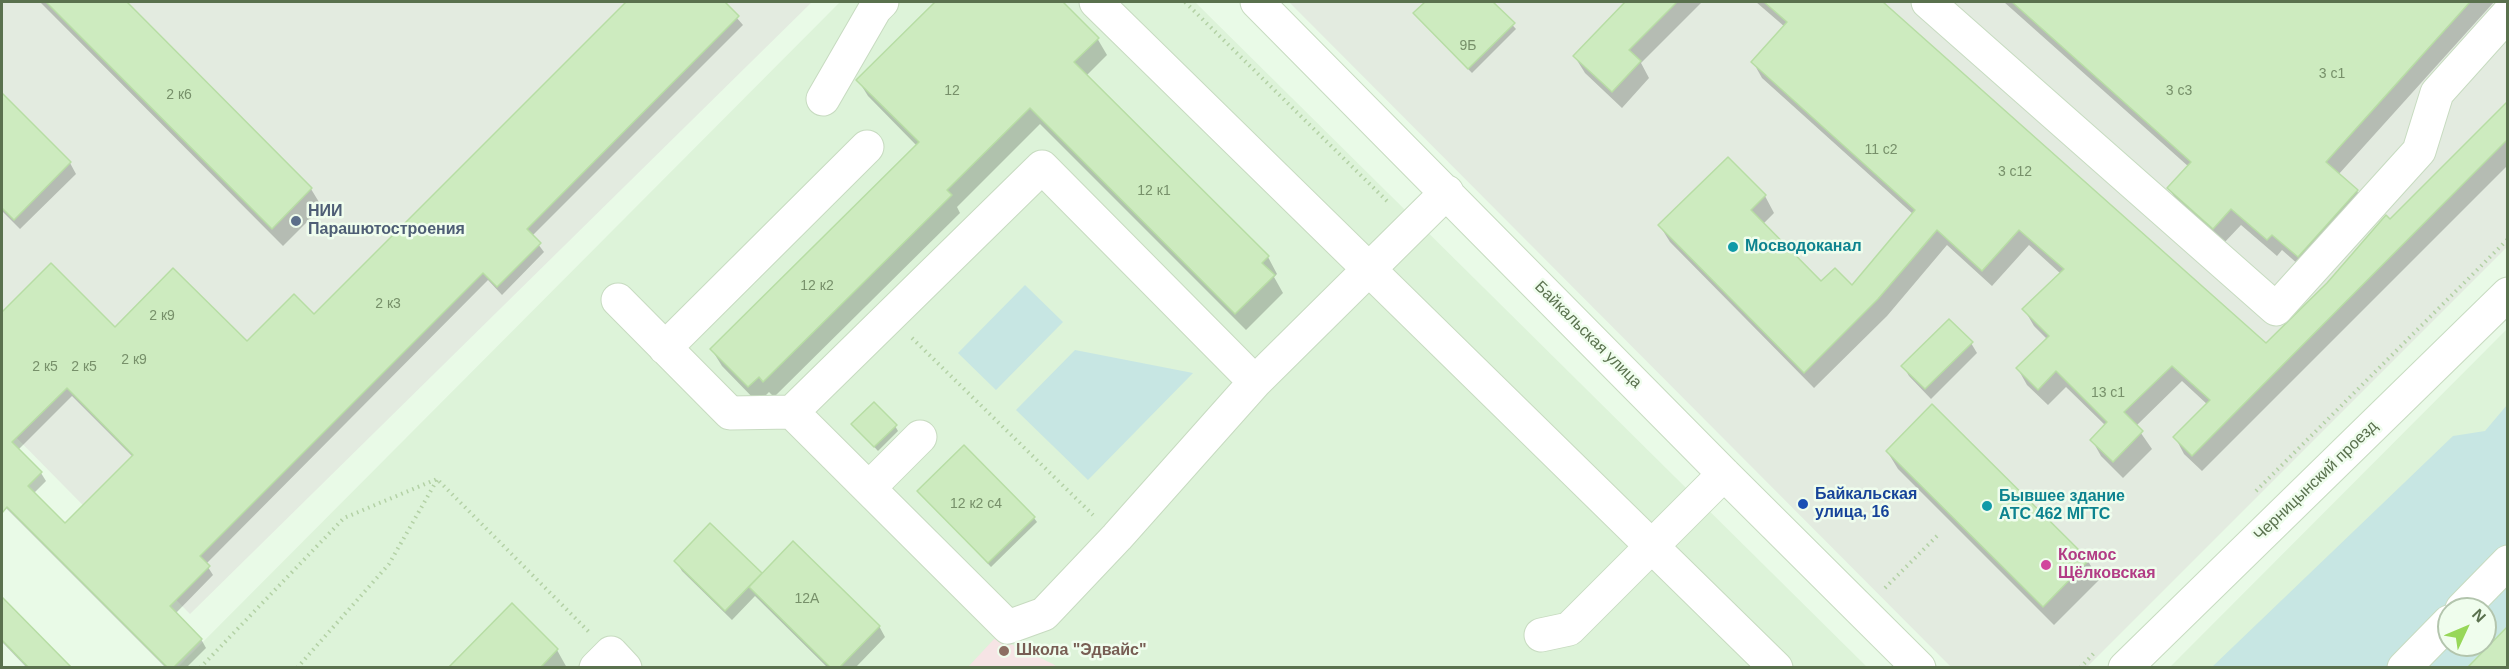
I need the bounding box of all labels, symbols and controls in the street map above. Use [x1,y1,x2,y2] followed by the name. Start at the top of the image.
[1460,38,1476,54] house number: 9Б
[2319,66,2345,82] house number: 3 с1
[944,83,960,99] house number: 12
[2166,83,2192,99] house number: 3 с3
[166,87,192,103] house number: 2 к6
[1864,142,1898,158] house number: 11 с2
[1998,164,2032,180] house number: 3 с12
[1137,183,1171,199] house number: 12 к1
[308,202,465,240] place label: НИИ Парашютостроения
[289,214,303,228] marker: НИИ Парашютостроения
[1745,237,1862,257] place label: Мосводоканал
[1726,240,1740,254] marker: Мосводоканал
[1530,277,1646,393] street label: Байкальская улица
[800,278,834,294] house number: 12 к2
[375,296,401,312] house number: 2 к3
[149,308,175,324] house number: 2 к9
[121,352,147,368] house number: 2 к9
[32,359,58,375] house number: 2 к5
[71,359,97,375] house number: 2 к5
[2091,385,2125,401] house number: 13 с1
[2250,417,2382,545] street label: Черницынский проезд
[1815,485,1917,523] place label: Байкальская улица, 16
[1999,487,2125,525] place label: Бывшее здание АТС 462 МГТС
[950,496,1002,512] house number: 12 к2 с4
[1796,497,1810,511] marker: Байкальская улица, 16
[1980,499,1994,513] marker: Бывшее здание АТС 462 МГТС
[2058,546,2156,584] place label: Космос Щёлковская
[2039,558,2053,572] marker: Космос Щёлковская
[795,591,819,607] house number: 12А
[2437,597,2497,657] north arrow
[2469,605,2489,626] text: N
[1016,641,1147,661] place label: Школа "Эдвайс"
[997,644,1011,658] marker: Школа "Эдвайс"

